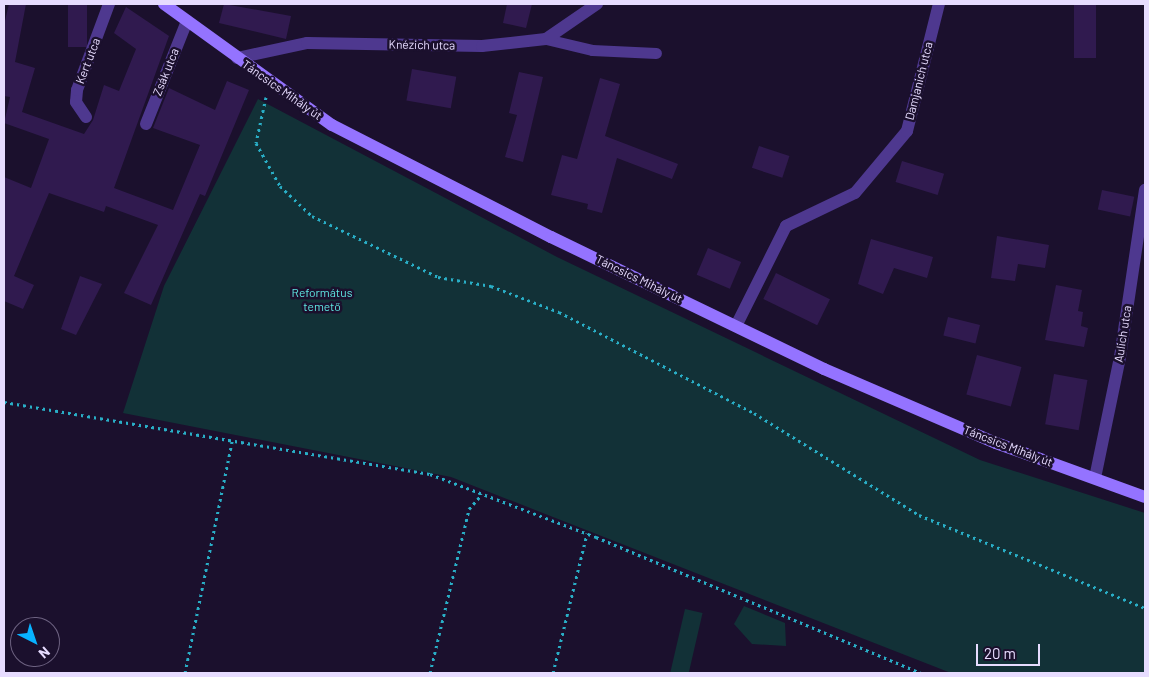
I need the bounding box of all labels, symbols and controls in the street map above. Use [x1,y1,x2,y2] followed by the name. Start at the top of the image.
[73,36,103,86] street label: Kert utca
[389,37,455,53] street label: Knézich utca
[902,40,936,122] street label: Damjanich utca
[150,46,182,98] street label: Zsák utca
[239,57,325,123] street label: Táncsics Mihály út
[593,252,685,306] street label: Táncsics Mihály út
[292,286,352,314] park label: Református temető
[1111,304,1135,364] street label: Aulich utca
[961,422,1055,470] street label: Táncsics Mihály út
[10,617,60,667] north arrow
[979,634,1043,666] scale bar
[35,643,54,662] text: N
[984,644,1016,662] text: 20 m

